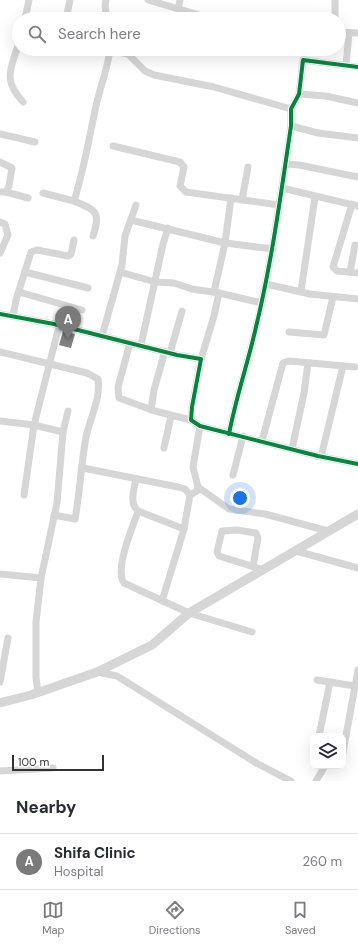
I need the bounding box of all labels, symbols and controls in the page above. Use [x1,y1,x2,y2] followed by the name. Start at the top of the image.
[12,12,346,56] search box
[26,23,48,45] icon: search
[58,24,141,44] text: Search here
[55,306,81,339] pin: A
[230,488,250,508] your location
[310,733,346,769] map controls
[310,733,346,769] button: layers
[12,753,104,772] scale bar
[18,755,49,769] text: 100 m
[16,796,76,818] text: Nearby
[54,843,136,863] text: Shifa Clinic
[24,853,34,870] text: A
[302,853,342,870] text: 260 m
[54,863,103,880] text: Hospital
[42,899,64,937] tab: Map
[149,899,201,937] tab: Directions
[285,899,316,937] tab: Saved

